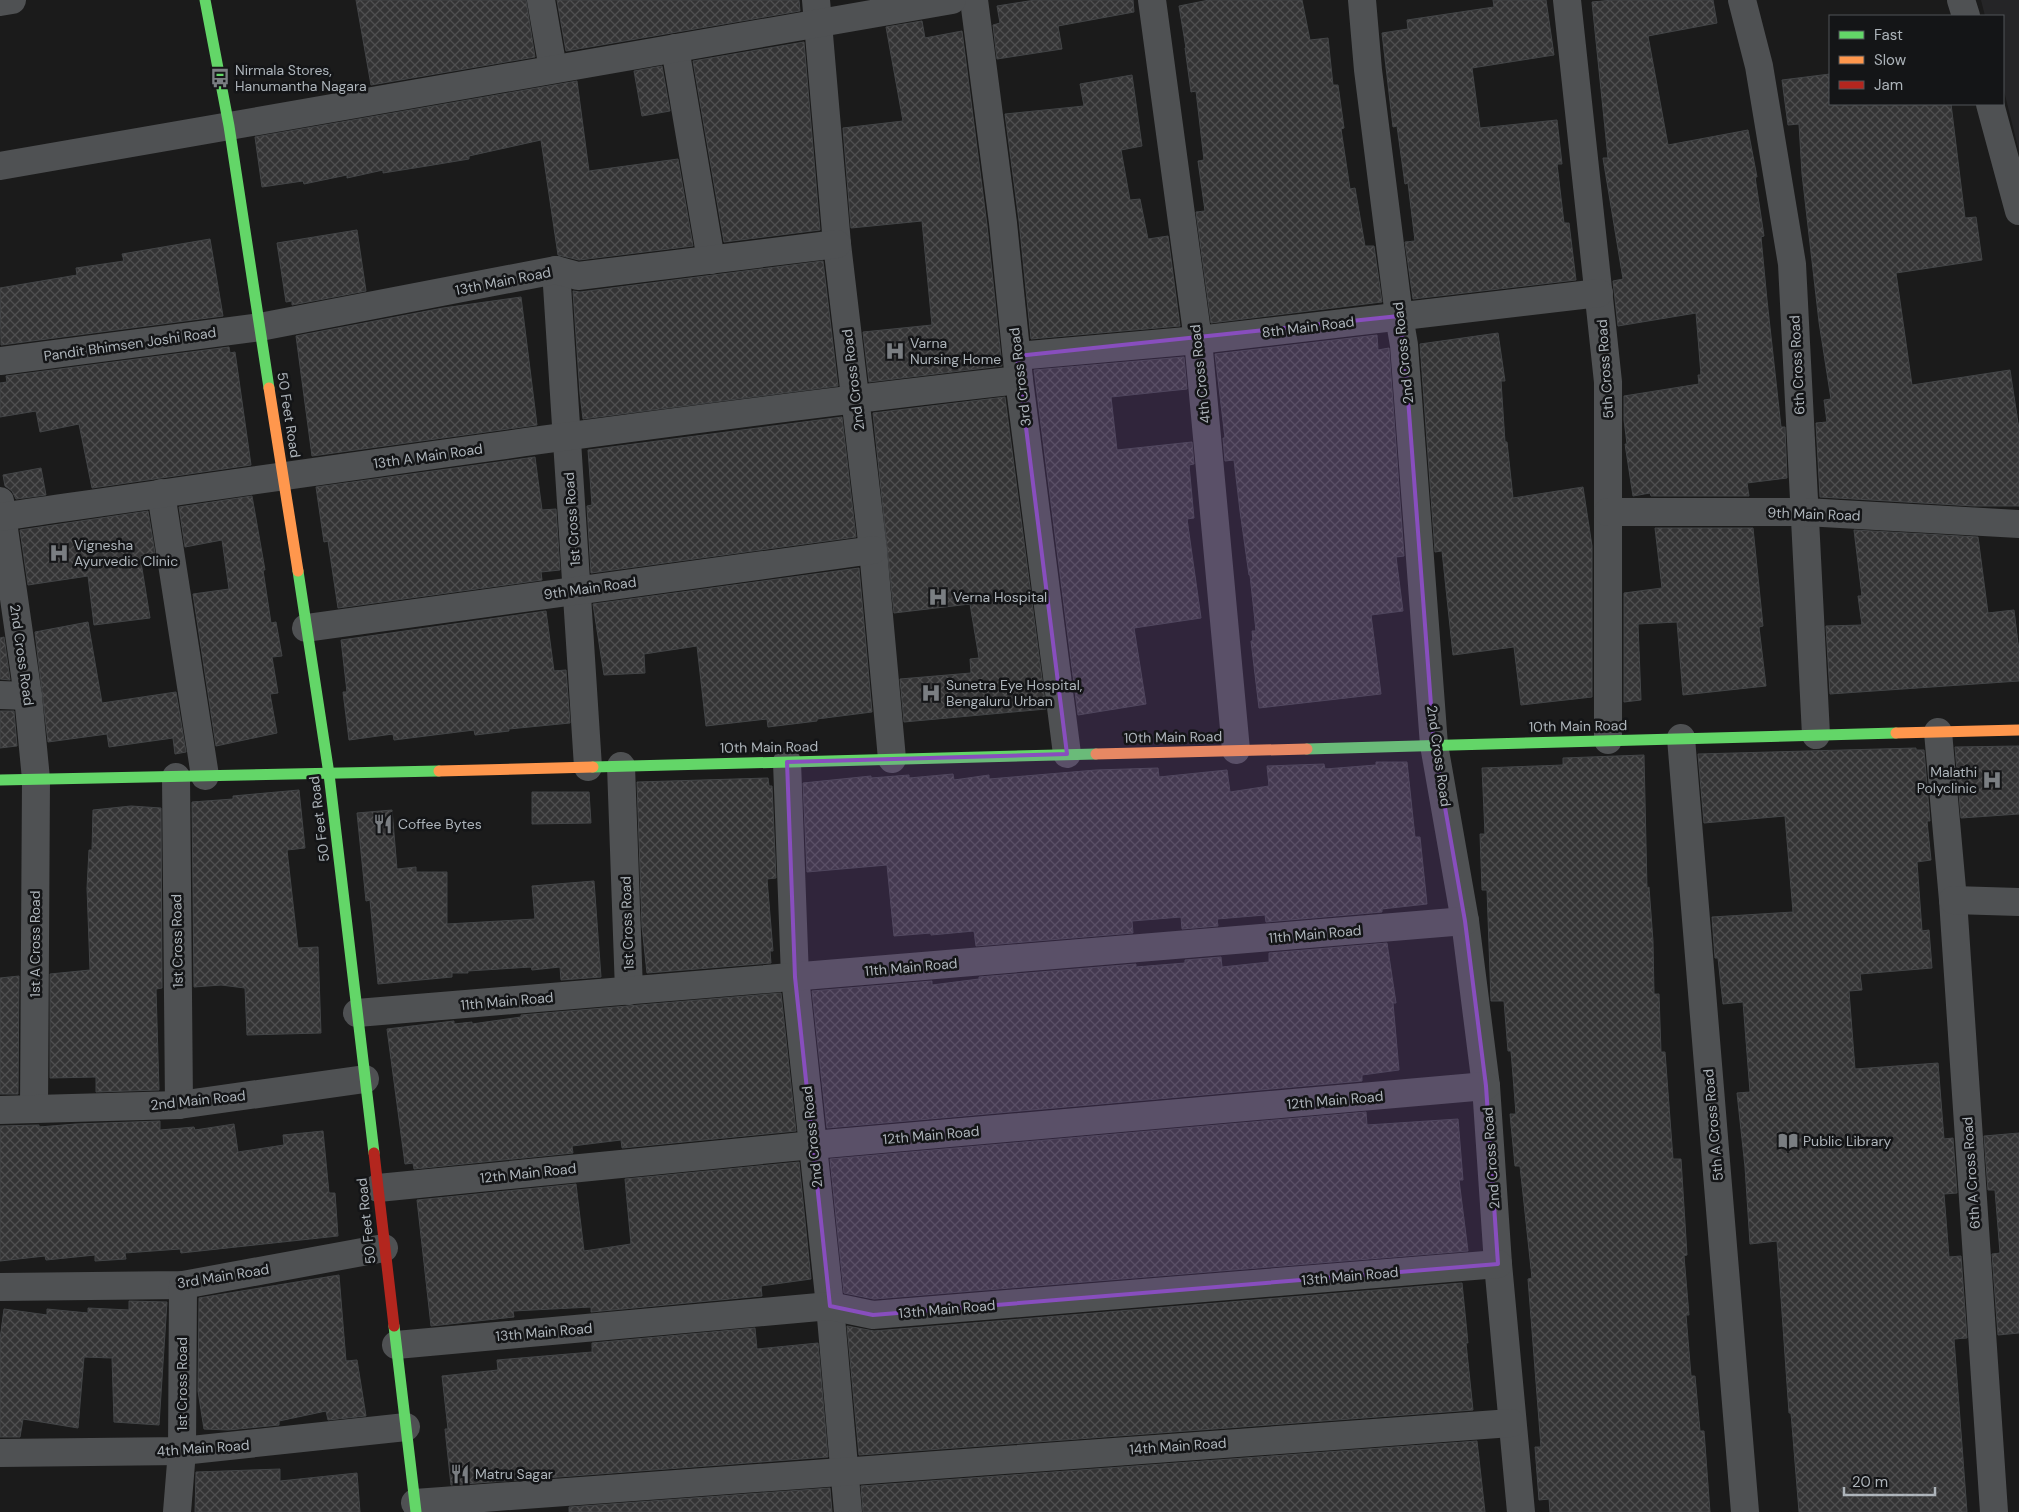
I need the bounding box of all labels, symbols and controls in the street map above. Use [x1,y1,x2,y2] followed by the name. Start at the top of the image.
[1829,15,2004,105] legend
[1874,25,1903,45] text: Fast
[1874,50,1907,70] text: Slow
[235,61,367,95] place label: Nirmala Stores, Hanumantha Nagara
[209,67,231,89] bus stop icon: Nirmala Stores, Hanumantha Nagara
[1874,75,1903,95] text: Jam
[454,263,552,299] street label: 13th Main Road
[1389,301,1417,405] street label: 2nd Cross Road
[1261,312,1355,342] street label: 8th Main Road
[1785,315,1809,415] street label: 6th Cross Road
[1593,319,1617,419] street label: 5th Cross Road
[43,323,217,365] street label: Pandit Bhimsen Joshi Road
[1186,324,1214,424] street label: 4th Cross Road
[1005,327,1035,427] street label: 3rd Cross Road
[838,328,868,432] street label: 2nd Cross Road
[910,334,1001,368] place label: Varna Nursing Home
[884,340,906,362] hospital icon: Varna Nursing Home
[273,371,305,459] street label: 50 Feet Road
[372,439,484,473] street label: 13th A Main Road
[560,472,584,566] street label: 1st Cross Road
[1767,503,1861,525] street label: 9th Main Road
[74,536,178,570] place label: Vignesha Ayurvedic Clinic
[48,542,70,564] hospital icon: Vignesha Ayurvedic Clinic
[543,573,637,603] street label: 9th Main Road
[927,586,949,608] hospital icon: Verna Hospital
[953,588,1047,606] place label: Verna Hospital
[6,603,38,707] street label: 2nd Cross Road
[946,676,1083,710] place label: Sunetra Eye Hospital, Bengaluru Urban
[920,682,942,704] hospital icon: Sunetra Eye Hospital, Bengaluru Urban
[1423,704,1455,808] street label: 2nd Cross Road
[1529,716,1627,736] street label: 10th Main Road
[1124,727,1222,747] street label: 10th Main Road
[720,737,818,757] street label: 10th Main Road
[1917,763,1977,797] place label: Malathi Polyclinic
[1981,769,2003,791] hospital icon: Malathi Polyclinic
[305,775,333,863] street label: 50 Feet Road
[372,813,394,835] restaurant icon: Coffee Bytes
[398,815,482,833] place label: Coffee Bytes
[616,876,638,970] street label: 1st Cross Road
[26,891,44,997] street label: 1st A Cross Road
[167,894,187,988] street label: 1st Cross Road
[1268,921,1362,947] street label: 11th Main Road
[864,954,958,980] street label: 11th Main Road
[460,988,554,1014] street label: 11th Main Road
[1699,1068,1727,1182] street label: 5th A Cross Road
[798,1085,826,1189] street label: 2nd Cross Road
[149,1086,247,1114] street label: 2nd Main Road
[1286,1087,1384,1113] street label: 12th Main Road
[1478,1106,1504,1210] street label: 2nd Cross Road
[1958,1116,1984,1230] street label: 6th A Cross Road
[882,1122,980,1148] street label: 12th Main Road
[1777,1130,1799,1152] library icon: Public Library
[1803,1132,1892,1150] place label: Public Library
[479,1159,577,1187] street label: 12th Main Road
[353,1177,379,1265] street label: 50 Feet Road
[176,1260,270,1292] street label: 3rd Main Road
[1301,1263,1399,1289] street label: 13th Main Road
[898,1296,996,1322] street label: 13th Main Road
[495,1319,593,1345] street label: 13th Main Road
[173,1337,191,1431] street label: 1st Cross Road
[1129,1434,1227,1458] street label: 14th Main Road
[156,1436,250,1460] street label: 4th Main Road
[449,1463,471,1485] restaurant icon: Matru Sagar
[1844,1464,1935,1496] scale bar
[475,1465,553,1483] place label: Matru Sagar
[1852,1472,1888,1492] text: 20 m

